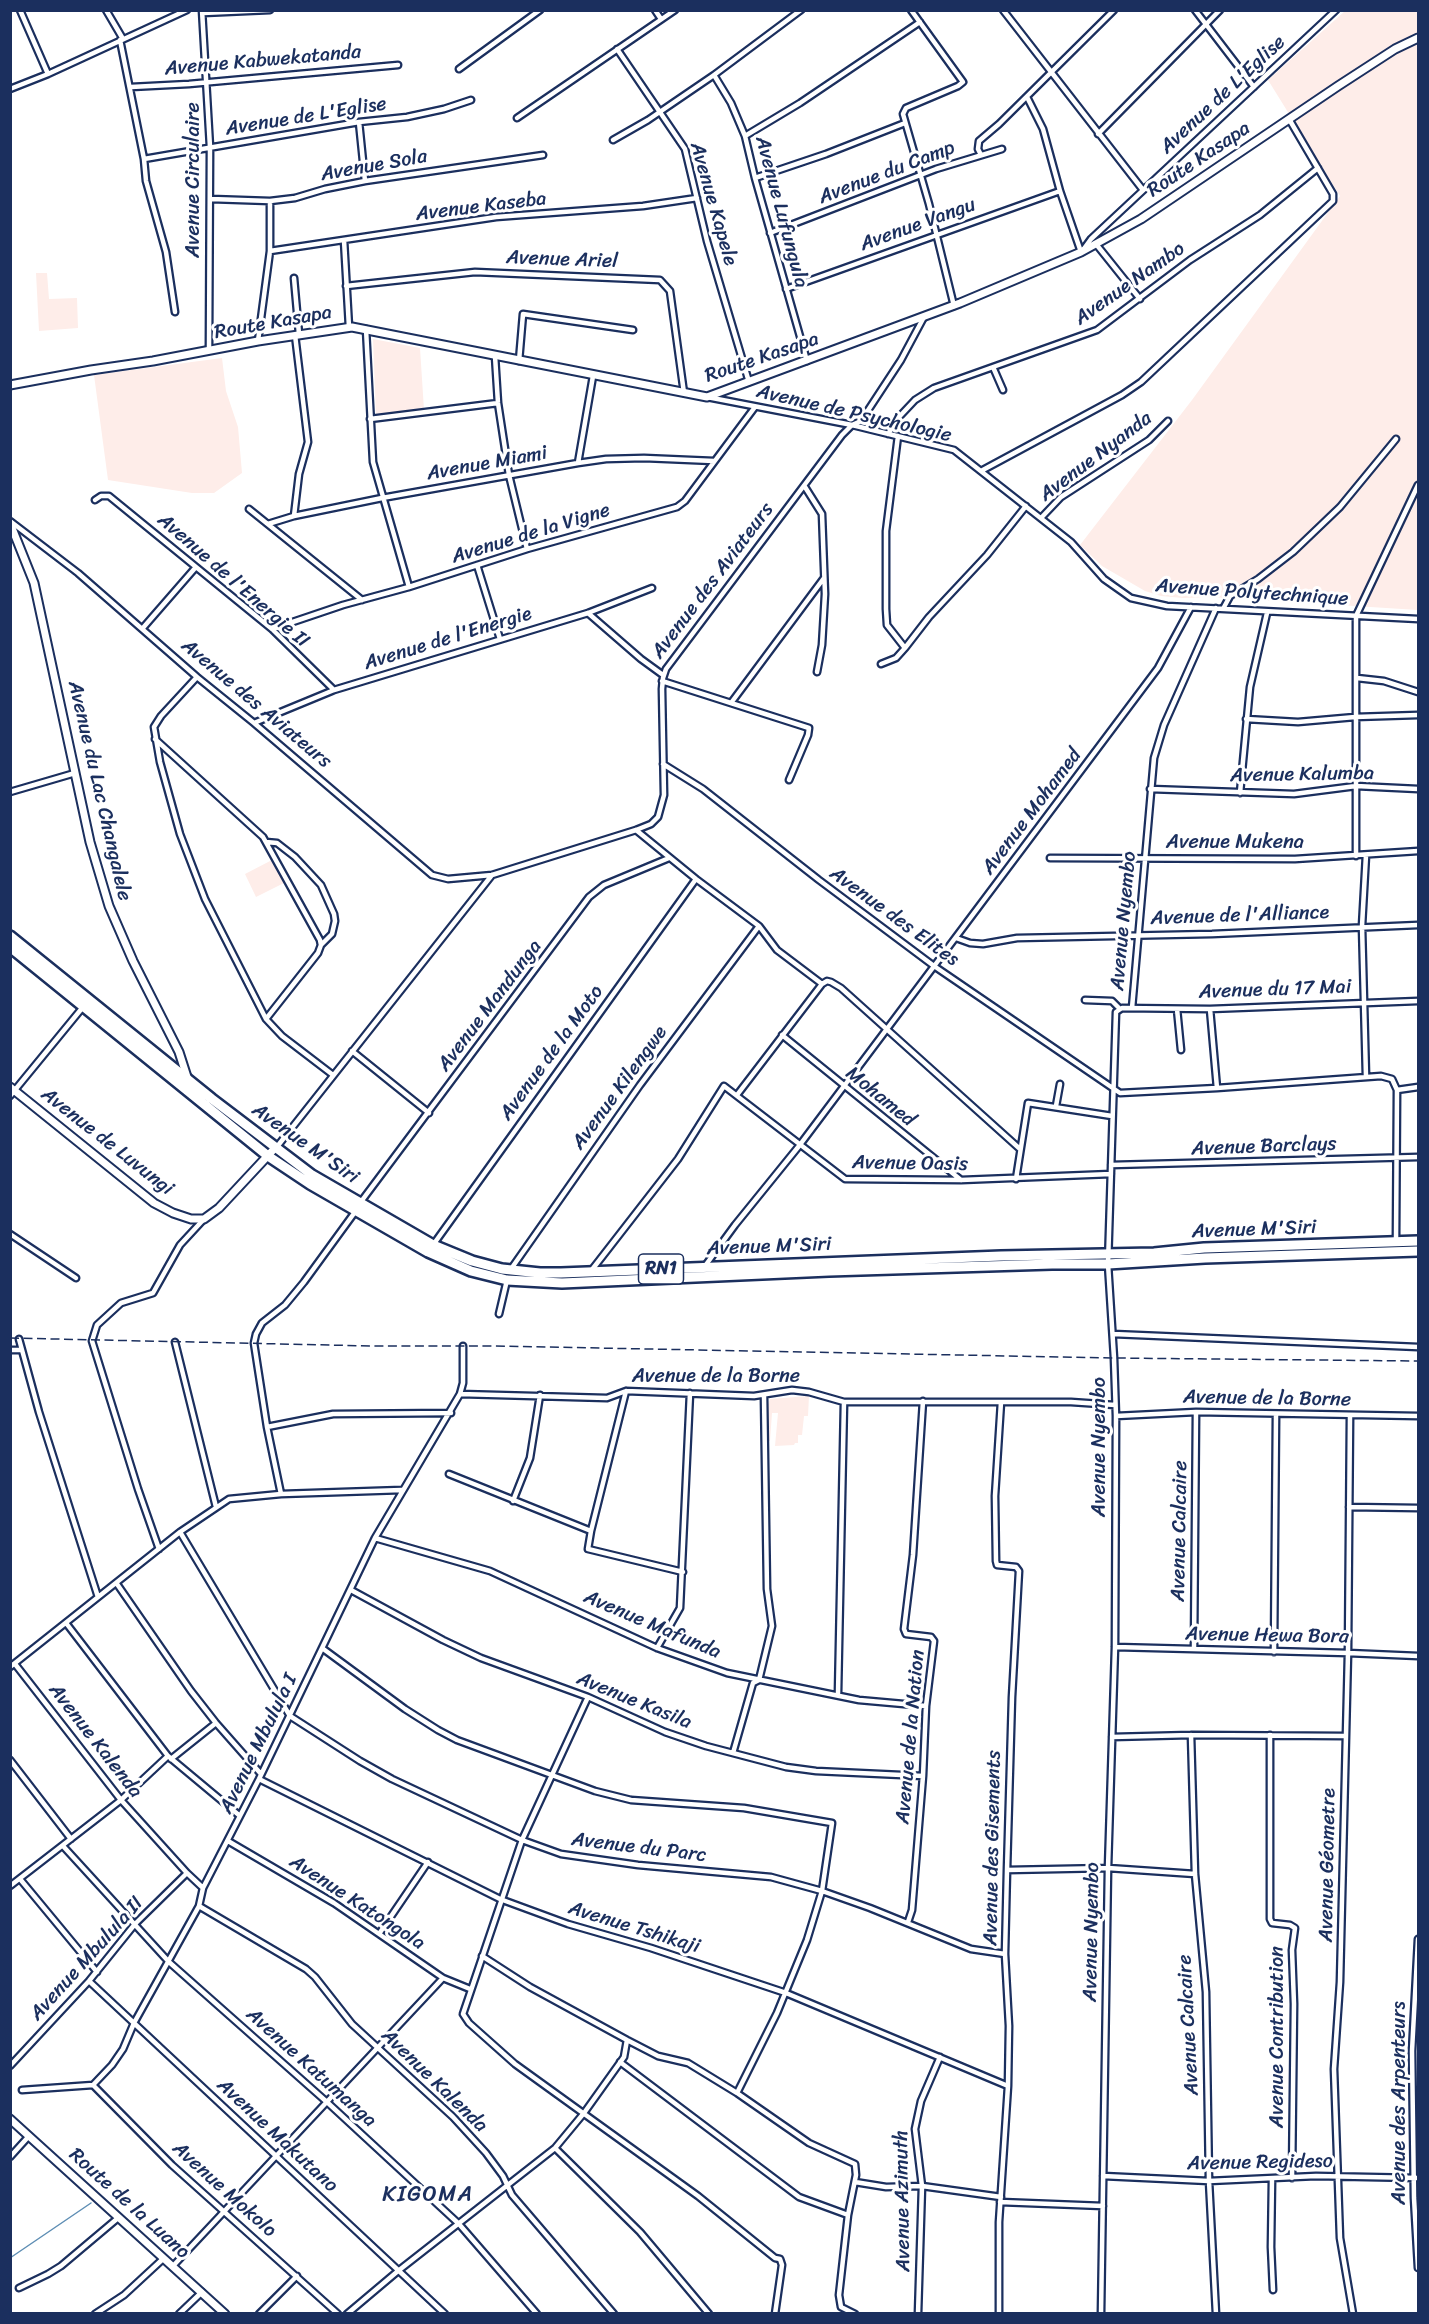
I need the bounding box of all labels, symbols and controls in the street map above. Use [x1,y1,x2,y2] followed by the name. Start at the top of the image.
[1155,31,1291,159] street label: Avenue de L'Eglise
[164,40,362,82] street label: Avenue Kabwekatanda
[224,92,388,142] street label: Avenue de L'Eglise
[182,102,206,258] street label: Avenue Circulaire
[1143,117,1255,203] street label: Route Kasapa
[749,134,813,290] street label: Avenue Lufungula
[816,136,958,210] street label: Avenue du Camp
[684,139,742,269] street label: Avenue Kapele
[319,145,429,187] street label: Avenue Sola
[414,187,548,227] street label: Avenue Kaseba
[857,193,979,257] street label: Avenue Vangu
[1070,237,1190,331] street label: Avenue Nambo
[506,246,618,274] street label: Avenue Ariel
[212,301,334,345] street label: Route Kasapa
[702,327,822,389] street label: Route Kasapa
[754,380,954,448] street label: Avenue de Psychologie
[1035,407,1157,507] street label: Avenue Nyanda
[425,442,549,486] street label: Avenue Miami
[449,498,613,570] street label: Avenue de la Vigne
[647,498,779,664] street label: Avenue des Aviateurs
[152,509,314,653] street label: Avenue de l'Energie II
[1155,574,1349,612] street label: Avenue Polytechnique
[361,602,535,676] street label: Avenue de l'Energie
[176,634,336,774] street label: Avenue des Aviateurs
[62,679,136,903] street label: Avenue du Lac Changalele
[977,744,1087,880] street label: Avenue Mohamed
[1230,762,1374,788] street label: Avenue Kalumba
[1166,831,1304,855] street label: Avenue Mukena
[1106,850,1142,992] street label: Avenue Nyembo
[825,862,963,972] street label: Avenue des Elites
[1150,901,1330,931] street label: Avenue de l'Alliance
[433,936,547,1076] street label: Avenue Mandunga
[1198,975,1352,1005] street label: Avenue du 17 Mai
[495,981,609,1125] street label: Avenue de la Moto
[567,1021,673,1155] street label: Avenue Kilengwe
[840,1062,920,1132] street label: Mohamed
[36,1083,178,1201] street label: Avenue de Luvungi
[247,1098,363,1190] street label: Avenue M'Siri
[1191,1132,1337,1162] street label: Avenue Barclays
[852,1151,968,1177] street label: Avenue Oasis
[1191,1216,1317,1244] street label: Avenue M'Siri
[706,1233,832,1261] street label: Avenue M'Siri
[638,1254,684,1284] road number: RN1
[632,1365,800,1389] street label: Avenue de la Borne
[1088,1377,1112,1517] street label: Avenue Nyembo
[1183,1386,1351,1412] street label: Avenue de la Borne
[1167,1460,1193,1602] street label: Avenue Calcaire
[580,1585,724,1665] street label: Avenue Mafunda
[1185,1623,1349,1649] street label: Avenue Hewa Bora
[891,1649,931,1825] street label: Avenue de la Nation
[573,1667,695,1735] street label: Avenue Kasila
[215,1670,303,1818] street label: Avenue Mbulula I
[43,1679,147,1803] street label: Avenue Kalenda
[979,1750,1007,1946] street label: Avenue des Gisements
[1315,1788,1341,1942] street label: Avenue Géometre
[570,1828,708,1868] street label: Avenue du Parc
[285,1850,429,1956] street label: Avenue Katongola
[1079,1862,1105,2002] street label: Avenue Nyembo
[25,1892,149,2026] street label: Avenue Mbulula II
[565,1897,703,1959] street label: Avenue Tshikaji
[1266,1946,1290,2128] street label: Avenue Contribution
[1173,1954,1205,2096] street label: Avenue Calcaire
[1388,2001,1412,2205] street label: Avenue des Arpenteurs
[241,2003,381,2133] street label: Avenue Katumanga
[376,2024,492,2138] street label: Avenue Kalenda
[212,2074,342,2198] street label: Avenue Makutano
[890,2130,916,2272] street label: Avenue Azimuth
[167,2137,281,2243] street label: Avenue Mokolo
[64,2143,194,2265] street label: Route de la Luano
[1187,2150,1333,2176] street label: Avenue Regideso
[382,2182,474,2208] district label: KIGOMA

